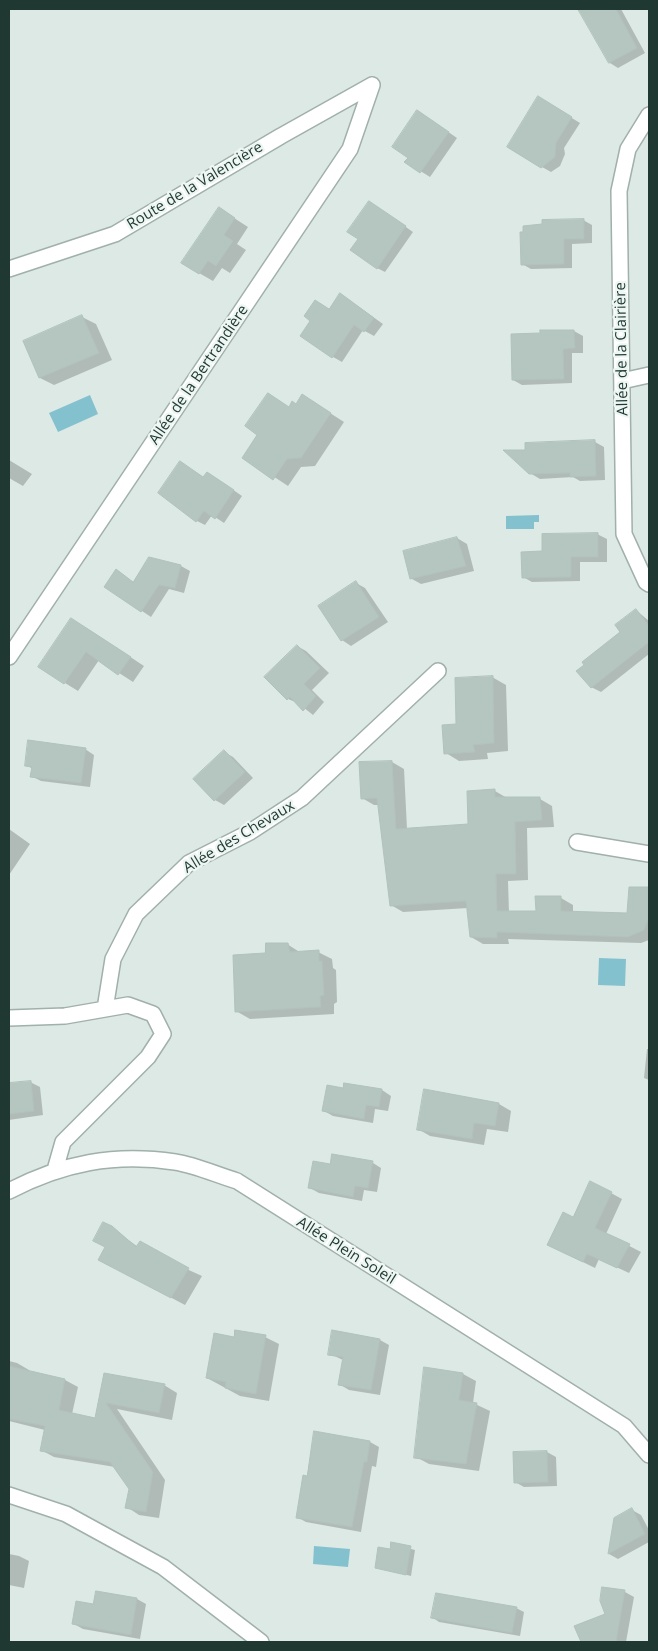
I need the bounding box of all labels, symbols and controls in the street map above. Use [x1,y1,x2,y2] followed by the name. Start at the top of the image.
[124,138,266,234] street label: Route de la Valencière
[612,282,632,416] street label: Allée de la Clairière
[146,302,252,448] street label: Allée de la Bertrandière
[180,797,298,877] street label: Allée des Chevaux
[293,1213,399,1289] street label: Allée Plein Soleil

